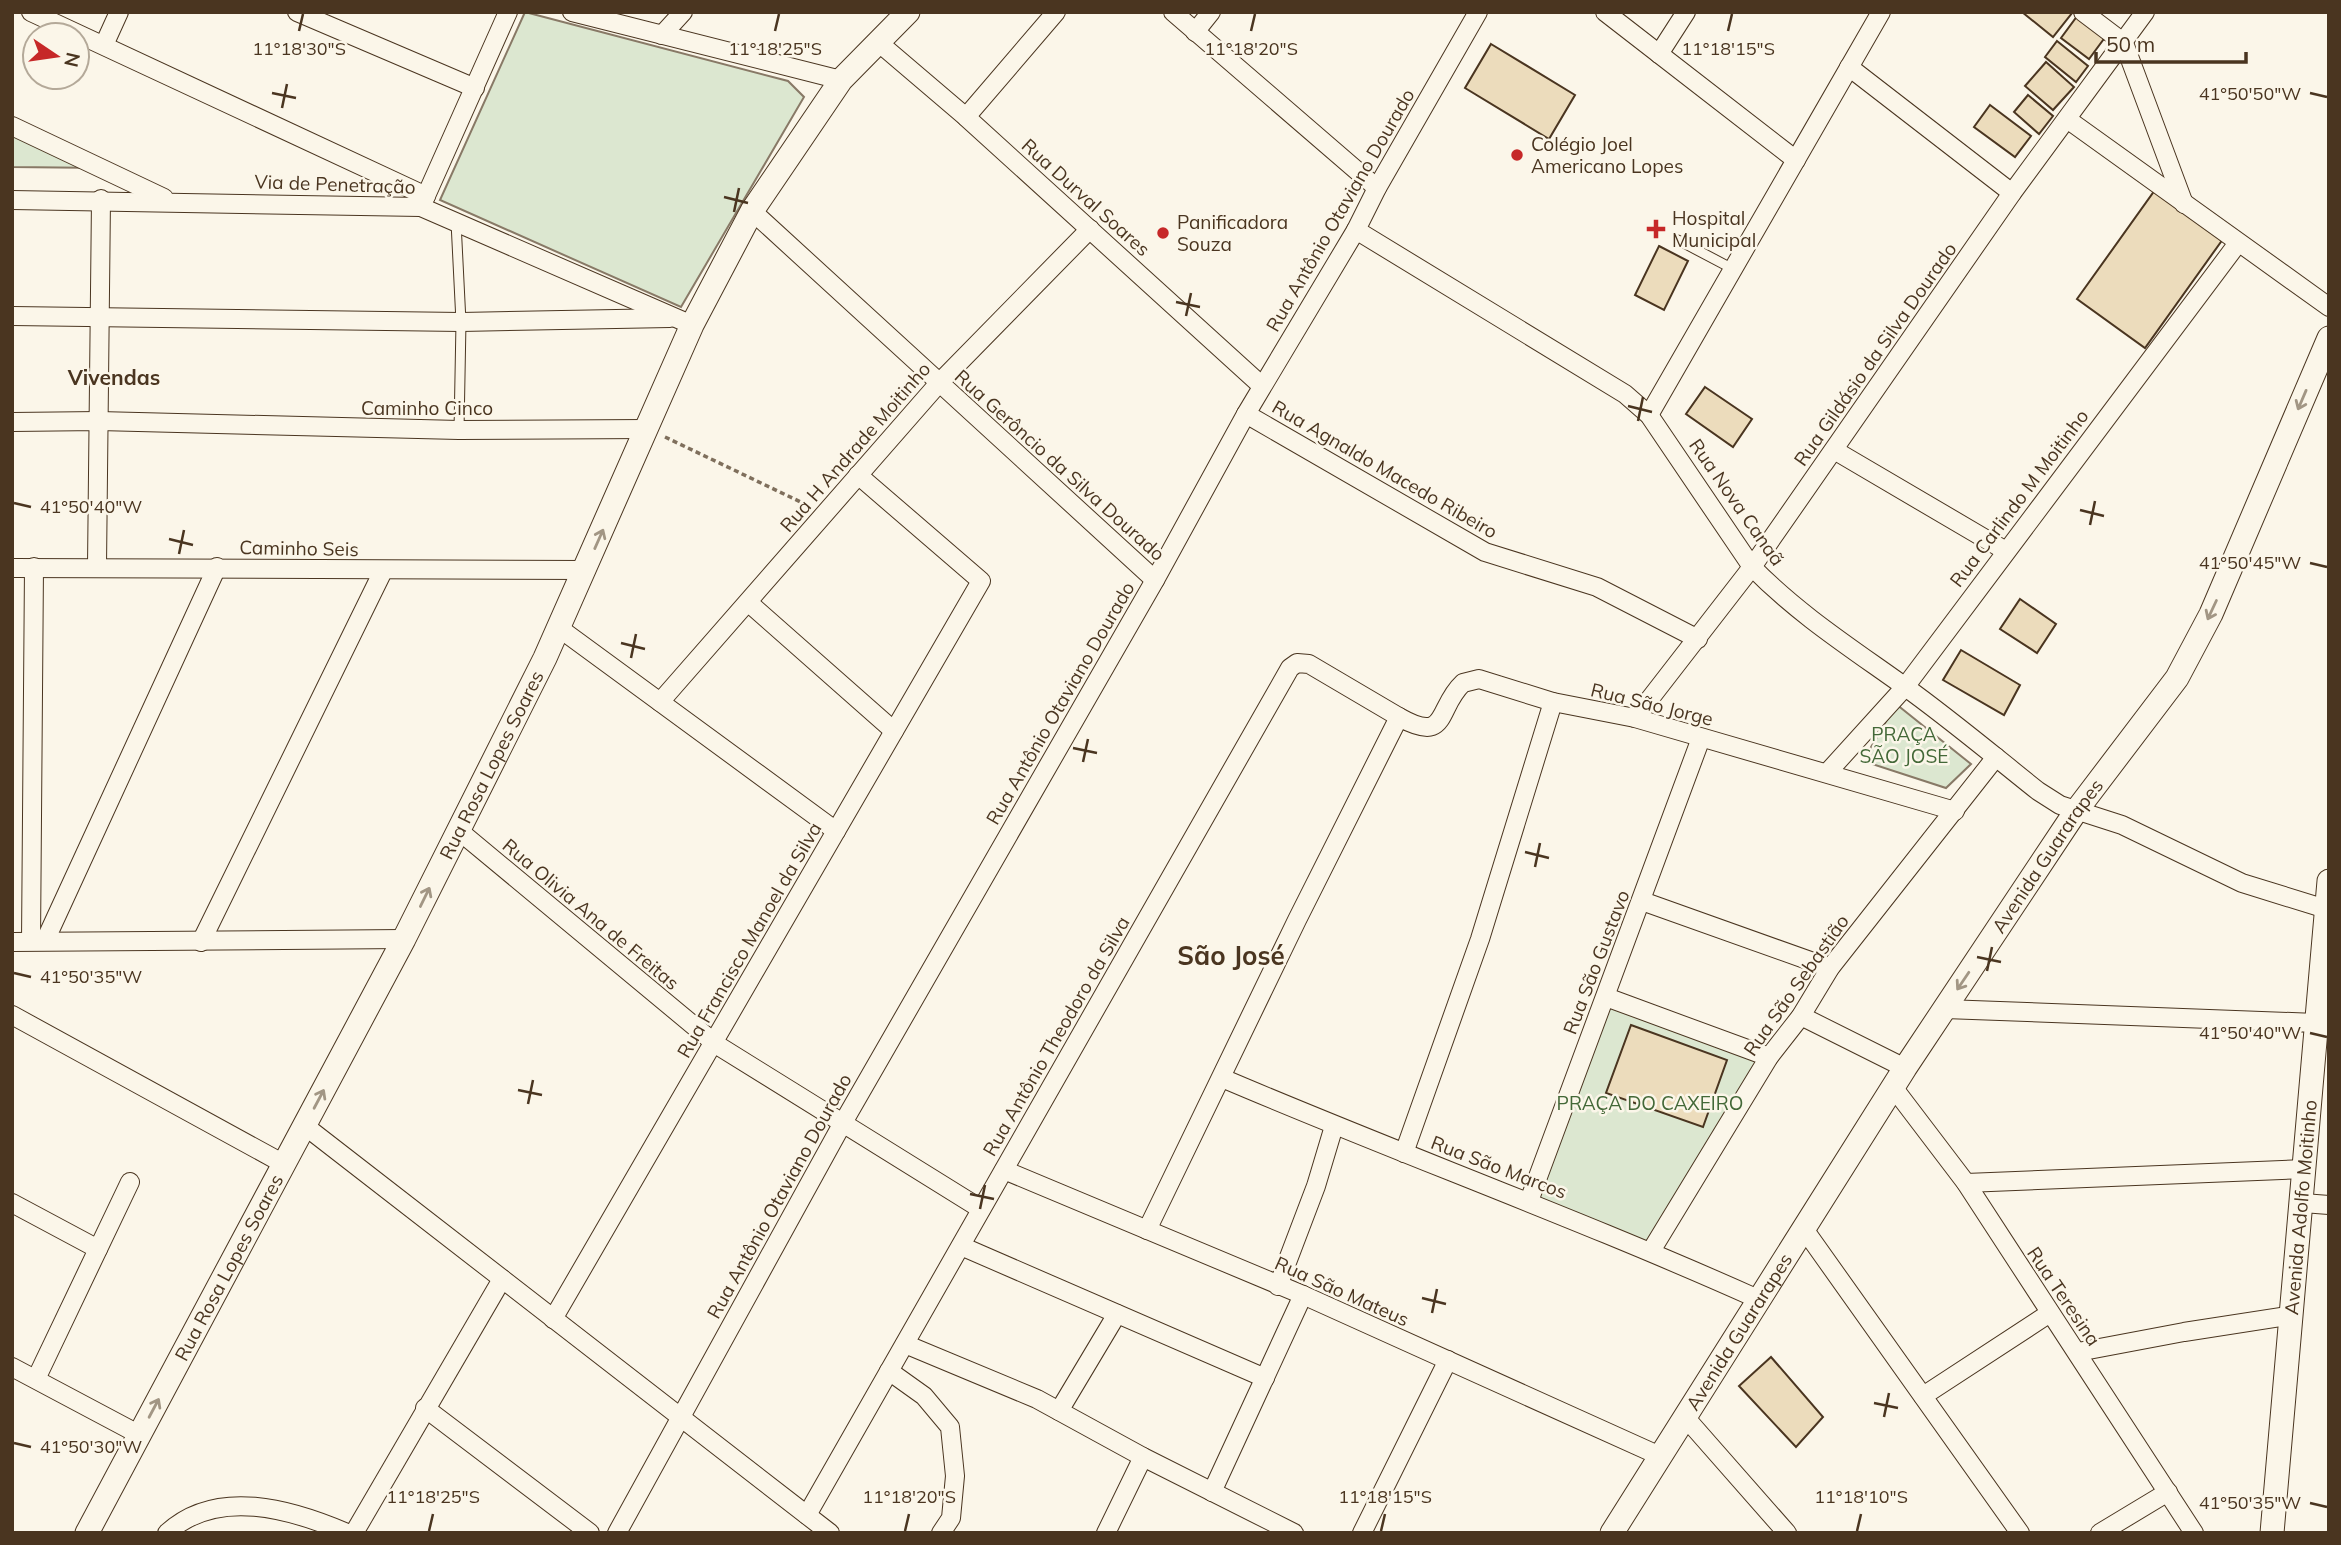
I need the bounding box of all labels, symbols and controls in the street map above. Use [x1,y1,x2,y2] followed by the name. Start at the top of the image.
[21,21,91,91] north arrow
[2096,21,2246,65] scale bar
[2106,31,2155,57] text: 50 m
[252,37,346,60] text: 11°18'30"S
[728,37,822,60] text: 11°18'25"S
[1204,37,1298,60] text: 11°18'20"S
[1681,37,1775,60] text: 11°18'15"S
[59,50,86,70] text: N
[2199,82,2301,105] text: 41°50'50"W
[1260,84,1420,336] street label: Rua Antônio Otaviano Dourado
[1531,132,1683,178] place label: Colégio Joel Americano Lopes
[1017,133,1155,261] street label: Rua Durval Soares
[1509,147,1525,163] marker: Colégio Joel Americano Lopes
[254,169,416,199] street label: Via de Penetração
[1672,206,1756,252] place label: Hospital Municipal
[1177,210,1288,256] place label: Panificadora Souza
[1646,219,1666,239] marker: Hospital Municipal
[1155,225,1171,241] marker: Panificadora Souza
[1789,238,1961,470] street label: Rua Gildásio da Silva Dourado
[775,357,935,537] street label: Rua H Andrade Moitinho
[67,364,160,390] district label: Vivendas
[950,364,1170,566] street label: Rua Gerôncio da Silva Dourado
[2295,389,2308,411] one-way arrow
[1268,395,1502,543] street label: Rua Agnaldo Macedo Ribeiro
[361,396,493,420] street label: Caminho Cinco
[1944,405,2094,591] street label: Rua Carlindo M Moitinho
[1684,434,1790,570] street label: Rua Nova Canaã
[40,495,142,518] text: 41°50'40"W
[593,529,606,550] one-way arrow
[239,535,359,561] street label: Caminho Seis
[2199,551,2301,574] text: 41°50'45"W
[980,577,1140,829] street label: Rua Antônio Otaviano Dourado
[2205,599,2218,620] one-way arrow
[434,667,549,863] street label: Rua Rosa Lopes Soares
[1588,677,1716,731] street label: Rua São Jorge
[1859,722,1949,768] park label: PRAÇA SÃO JOSÉ
[1986,774,2108,937] street label: Avenida Guararapes
[672,818,826,1062] street label: Rua Francisco Manoel da Silva
[498,833,684,995] street label: Rua Olivia Ana de Freitas
[418,887,432,908] one-way arrow
[1557,887,1635,1037] street label: Rua São Gustavo
[1738,910,1854,1060] street label: Rua São Sebastião
[977,912,1135,1160] street label: Rua Antônio Theodoro da Silva
[1177,939,1285,972] district label: São José
[40,965,142,988] text: 41°50'35"W
[1956,971,1971,990] one-way arrow
[2199,1021,2301,1044] text: 41°50'40"W
[701,1069,857,1323] street label: Rua Antônio Otaviano Dourado
[313,1089,327,1110] one-way arrow
[1557,1091,1743,1115] park label: PRAÇA DO CAXEIRO
[2279,1099,2322,1316] street label: Avenida Adolfo Moitinho
[1428,1130,1570,1204] street label: Rua São Marcos
[169,1170,288,1365] street label: Rua Rosa Lopes Soares
[2022,1242,2106,1350] street label: Rua Teresina
[1680,1249,1797,1415] street label: Avenida Guararapes
[1271,1251,1413,1331] street label: Rua São Mateus
[148,1398,162,1419] one-way arrow
[40,1435,142,1458] text: 41°50'30"W
[386,1485,480,1508] text: 11°18'25"S
[862,1485,956,1508] text: 11°18'20"S
[1338,1485,1432,1508] text: 11°18'15"S
[1814,1485,1908,1508] text: 11°18'10"S
[2199,1491,2301,1514] text: 41°50'35"W

